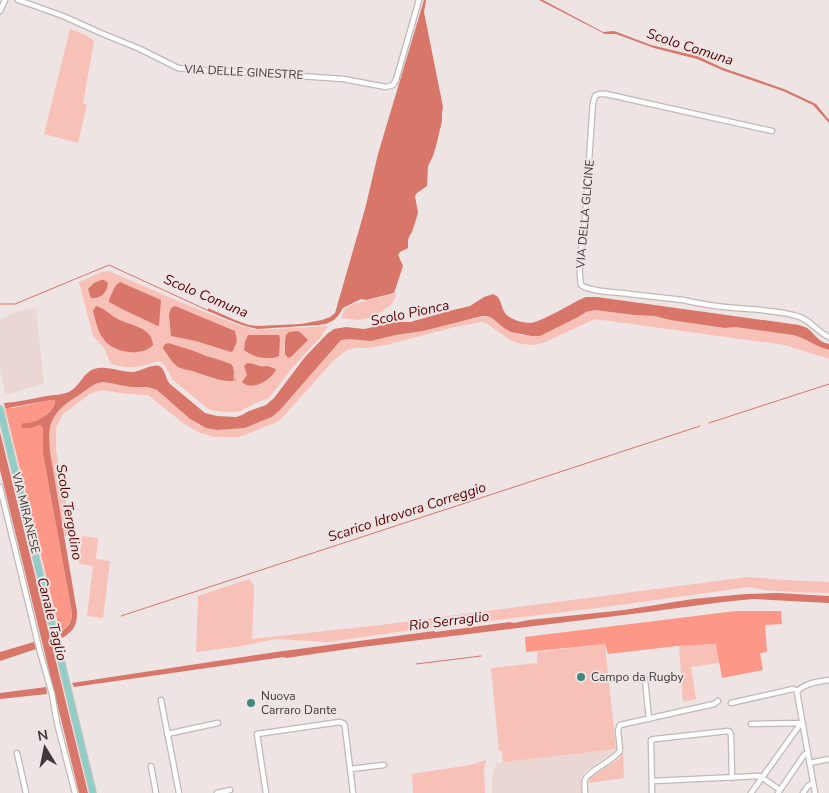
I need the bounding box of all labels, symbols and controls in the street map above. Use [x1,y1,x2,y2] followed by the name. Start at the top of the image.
[644,24,736,70] water label: Scolo Comuna
[183,61,304,83] street label: VIA DELLE GINESTRE
[572,159,598,270] street label: VIA DELLA GLICINE
[161,270,251,322] water label: Scolo Comuna
[369,295,451,331] water label: Scolo Pionca
[51,463,87,562] water label: Scolo Tergolino
[8,470,44,555] street label: VIA MIRANESE
[326,477,489,547] water label: Scarico Idrovora Correggio
[32,575,72,663] water label: Canale Taglio
[408,607,490,635] water label: Rio Serraglio
[591,669,684,685] place label: Campo da Rugby
[575,671,587,683] marker: Campo da Rugby
[261,688,337,718] place label: Nuova Carraro Dante
[245,697,257,709] marker: Nuova Carraro Dante
[20,723,70,773] north arrow
[36,725,50,746] text: N

